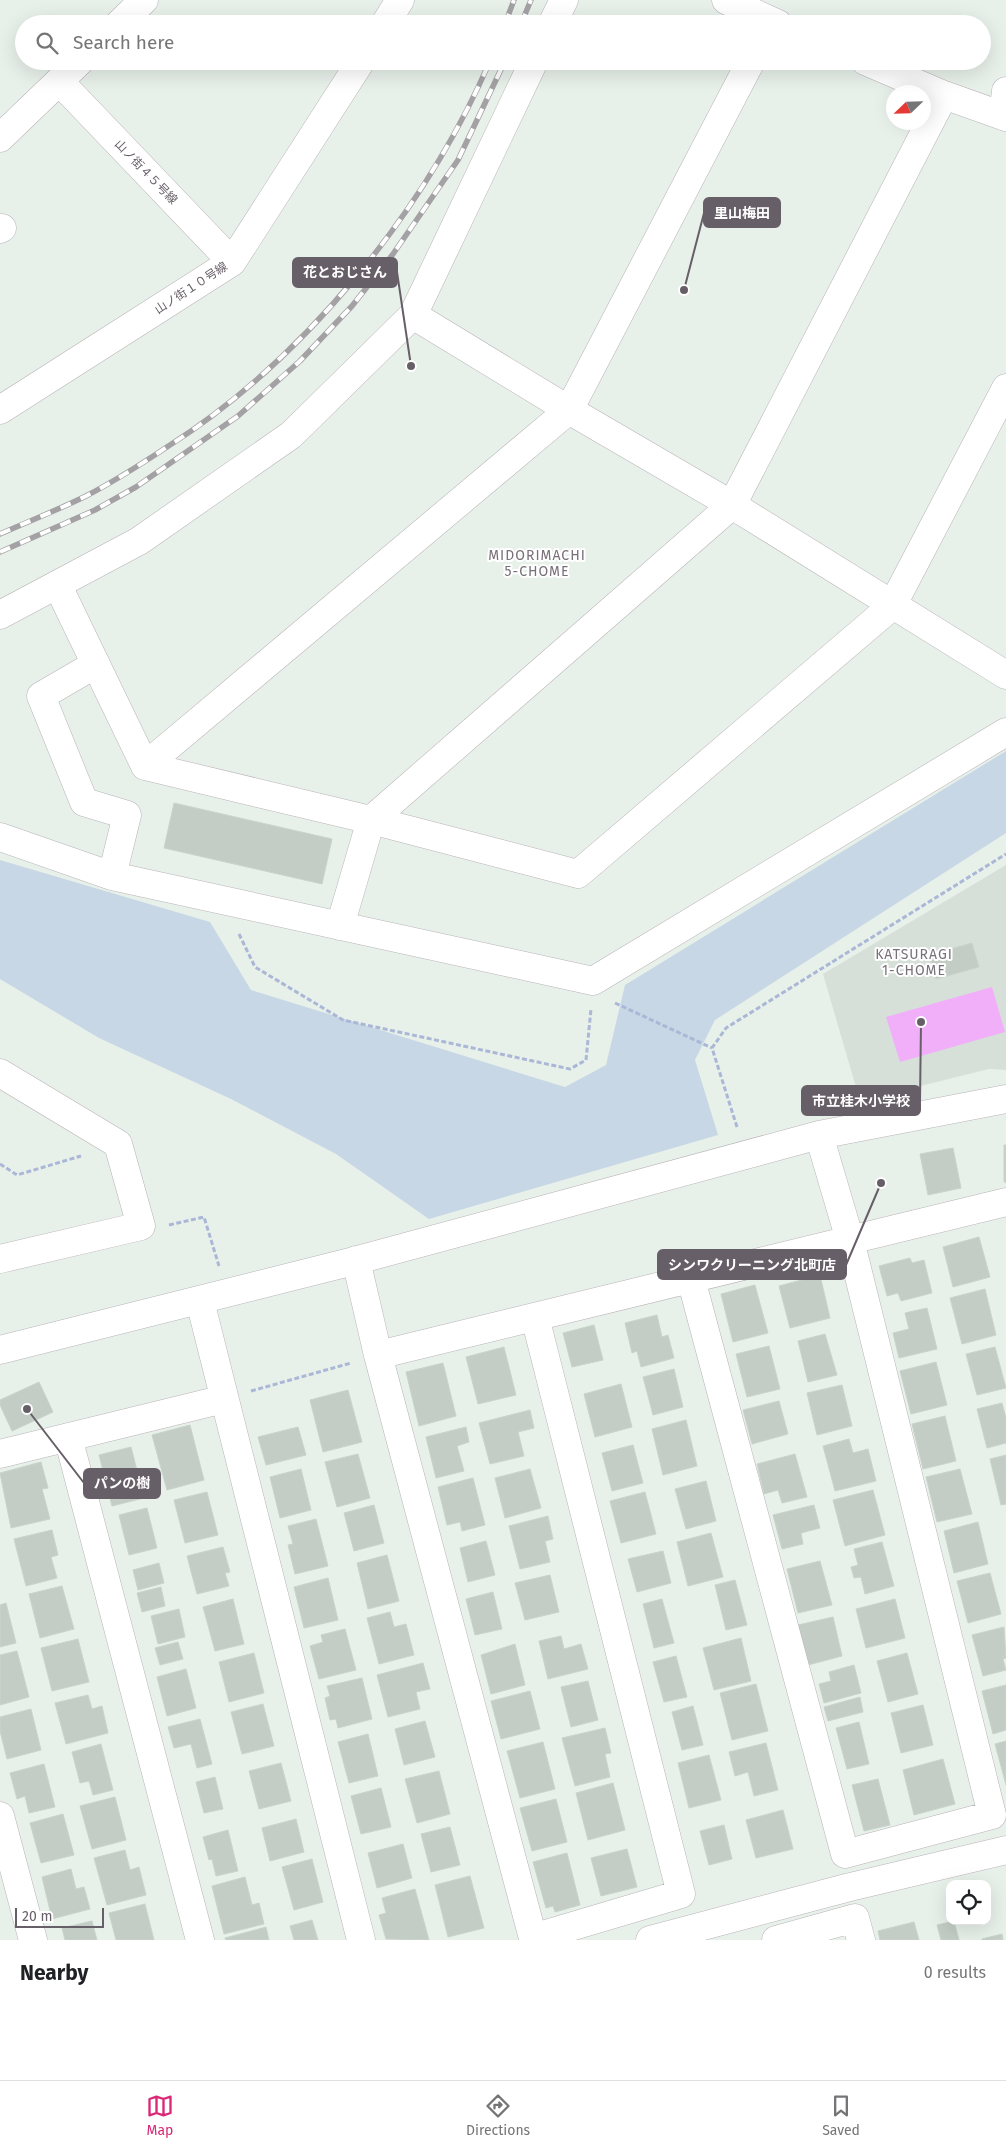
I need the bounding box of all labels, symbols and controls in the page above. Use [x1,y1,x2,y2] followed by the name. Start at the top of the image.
[15,15,991,70] search box
[33,29,61,57] icon: search
[73,31,174,54] text: Search here
[886,85,931,130] north arrow
[112,137,180,207] street label: 山ノ街４５号線
[704,198,780,227] callout: 里山梅田
[714,205,770,222] text: 里山梅田
[293,258,397,287] callout: 花とおじさん
[152,259,230,317] street label: 山ノ街１０号線
[303,264,387,281] text: 花とおじさん
[488,547,586,580] district label: MIDORIMACHI 5-CHOME
[875,946,953,979] district label: KATSURAGI 1-CHOME
[802,1086,920,1115] callout: 市立桂木小学校
[812,1093,910,1110] text: 市立桂木小学校
[658,1250,846,1279] callout: シンワクリーニング北町店
[668,1257,836,1274] text: シンワクリーニング北町店
[84,1469,160,1498] callout: パンの樹
[94,1475,150,1492] text: パンの樹
[946,1880,991,1925] map controls
[946,1880,991,1925] button: locate
[15,1905,104,1928] scale bar
[22,1908,52,1925] text: 20 m
[20,1960,88,1986] text: Nearby
[924,1963,986,1982] text: 0 results
[146,2092,174,2139] tab: Map
[466,2092,530,2139] tab: Directions
[822,2092,860,2139] tab: Saved

